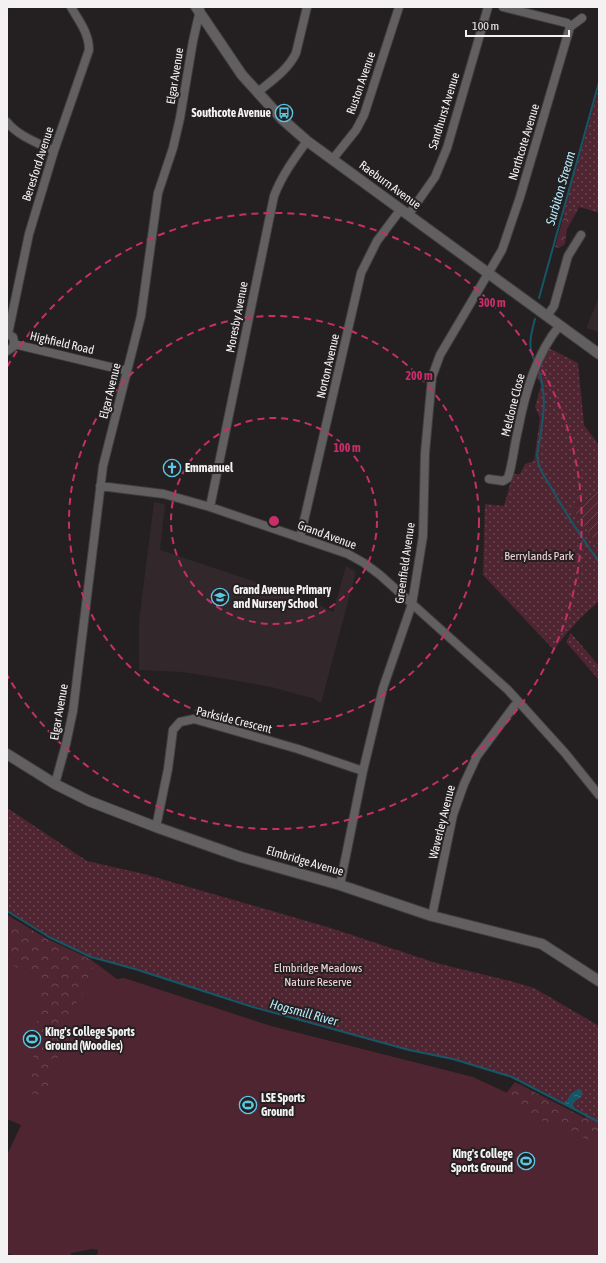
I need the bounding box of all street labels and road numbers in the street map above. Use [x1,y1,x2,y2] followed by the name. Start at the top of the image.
[164,47,186,105] street label: Elgar Avenue
[344,50,378,116] street label: Ruston Avenue
[426,71,462,151] street label: Sandhurst Avenue
[506,102,542,182] street label: Northcote Avenue
[19,125,57,203] street label: Beresford Avenue
[356,158,424,212] street label: Raeburn Avenue
[223,280,251,354] street label: Moresby Avenue
[28,329,96,357] street label: Highfield Road
[314,332,342,400] street label: Norton Avenue
[96,362,124,420] street label: Elgar Avenue
[498,372,528,438] street label: Meldone Close
[296,518,358,552] street label: Grand Avenue
[392,522,418,604] street label: Greenfield Avenue
[47,683,71,741] street label: Elgar Avenue
[195,704,274,736] street label: Parkside Crescent
[426,783,458,861] street label: Waverley Avenue
[265,843,345,879] street label: Elmbridge Avenue

